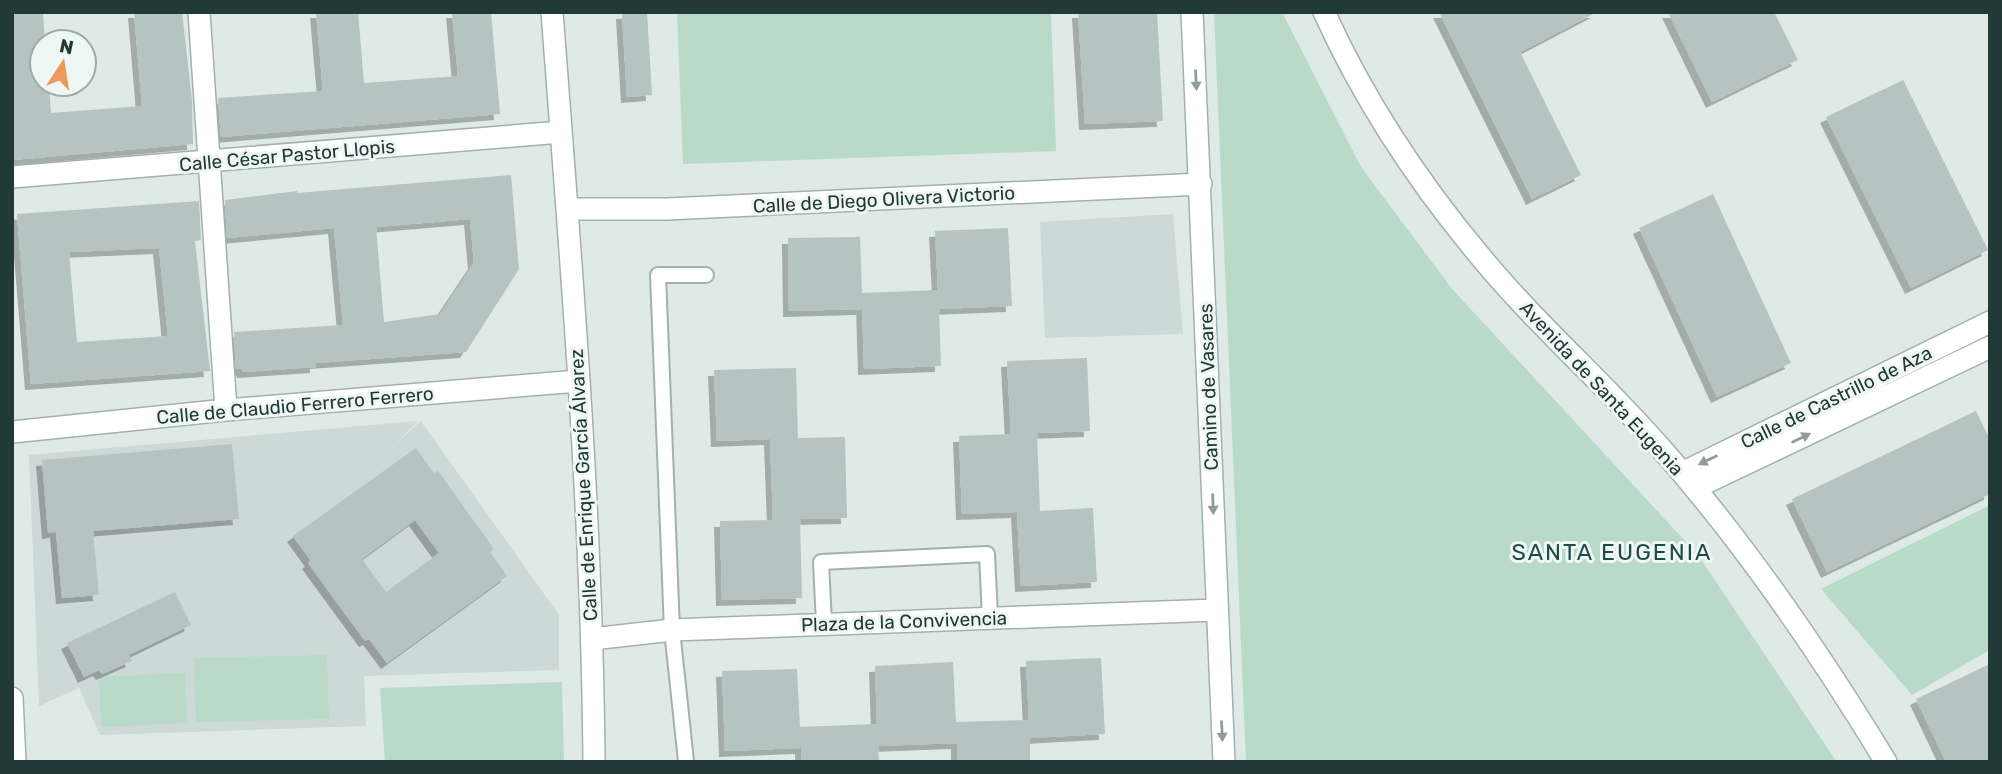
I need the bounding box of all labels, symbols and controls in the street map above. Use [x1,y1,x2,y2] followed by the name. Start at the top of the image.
[28,28,98,98] north arrow
[57,34,76,60] text: N
[1190,70,1201,92] one-way arrow
[178,135,396,176] street label: Calle César Pastor Llopis
[752,181,1016,218] street label: Calle de Diego Olivera Victorio
[1515,296,1688,480] street label: Avenida de Santa Eugenia
[1194,303,1223,471] street label: Camino de Vasares
[1737,341,1936,454] street label: Calle de Castrillo de Aza
[565,348,602,622] street label: Calle de Enrique García Álvarez
[155,382,435,429] street label: Calle de Claudio Ferrero Ferrero
[1791,432,1811,444] one-way arrow
[1698,454,1718,465] one-way arrow
[1207,493,1218,515] one-way arrow
[1512,538,1712,566] district label: SANTA EUGENIA
[801,606,1008,637] street label: Plaza de la Convivencia
[1217,720,1228,742] one-way arrow

